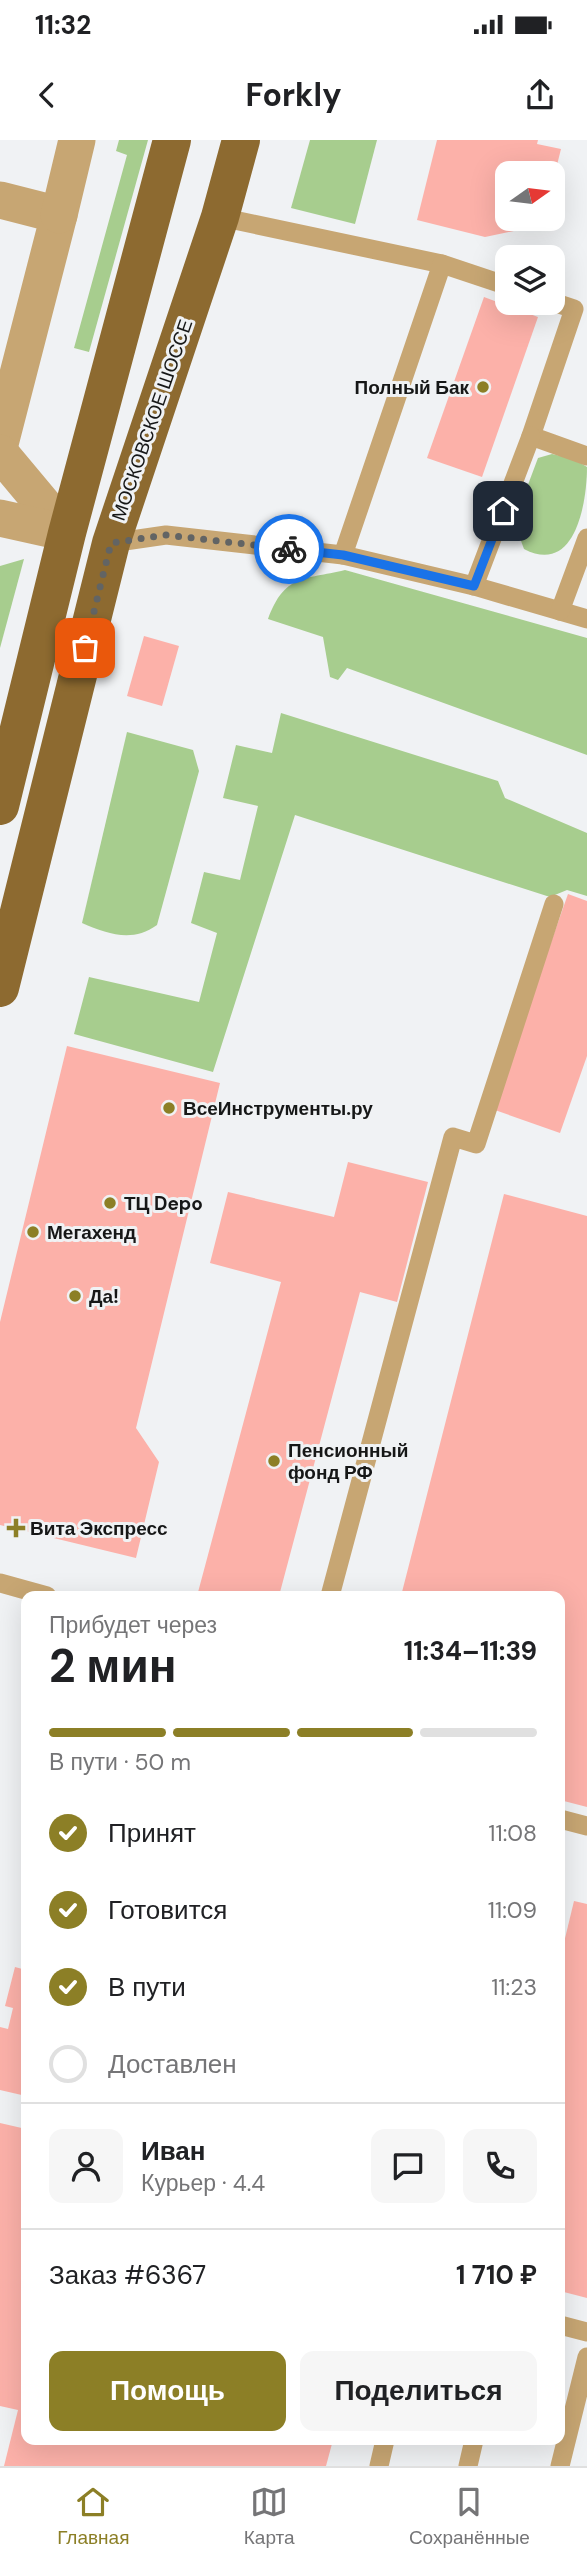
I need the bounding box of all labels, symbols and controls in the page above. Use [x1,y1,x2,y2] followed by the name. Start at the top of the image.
[35,8,91,42] text: 11:32
[246,74,341,116] text: Forkly
[28,76,66,114] icon: back
[521,76,559,114] icon: share
[495,161,565,231] north arrow
[495,161,565,315] map controls
[495,245,565,315] button: layers
[106,316,198,524] street label: МОСКОВСКОЕ ШОССЕ
[355,375,469,400] place label: Полный Бак
[475,379,491,395] marker: Полный Бак
[473,481,533,541] pin
[484,492,522,530] icon: home
[254,514,324,584] courier
[270,530,308,568] icon: bike
[55,618,115,678] pin
[66,629,104,667] icon: bag
[183,1096,373,1121] place label: ВсеИнструменты.ру
[161,1100,177,1116] marker: ВсеИнструменты.ру
[124,1191,203,1216] place label: ТЦ Depo
[102,1195,118,1211] marker: ТЦ Depo
[47,1220,136,1245] place label: Мегахенд
[25,1224,41,1240] marker: Мегахенд
[89,1284,119,1309] place label: Да!
[67,1288,83,1304] marker: Да!
[288,1438,408,1485] place label: Пенсионный фонд РФ
[266,1453,282,1469] marker: Пенсионный фонд РФ
[30,1516,168,1541] place label: Вита Экспресс
[8,1520,24,1536] marker: Вита Экспресс
[49,1610,217,1640] text: Прибудет через
[404,1634,537,1668] text: 11:34–11:39
[49,1636,176,1696] text: 2 мин
[49,1747,191,1777] text: В пути · 50 m
[49,1814,87,1852] icon: check
[108,1816,196,1850] text: Принят
[488,1818,537,1848] text: 11:08
[49,1891,87,1929] icon: check
[108,1893,227,1927] text: Готовится
[488,1895,537,1925] text: 11:09
[49,1968,87,2006] icon: check
[108,1970,186,2004] text: В пути
[491,1972,537,2002] text: 11:23
[108,2047,237,2081] text: Доставлен
[49,2129,123,2203] button: person
[371,2129,445,2203] button: chat
[463,2129,537,2203] button: phone
[141,2134,206,2168] text: Иван
[141,2168,265,2198] text: Курьер · 4.4
[49,2258,206,2292] text: Заказ #6367
[456,2258,537,2292] text: 1 710 ₽
[49,2351,286,2431] button: Помощь
[300,2351,537,2431] button: Поделиться
[57,2483,129,2550] tab: Главная
[244,2483,295,2550] tab: Карта
[409,2483,530,2550] tab: Сохранённые

